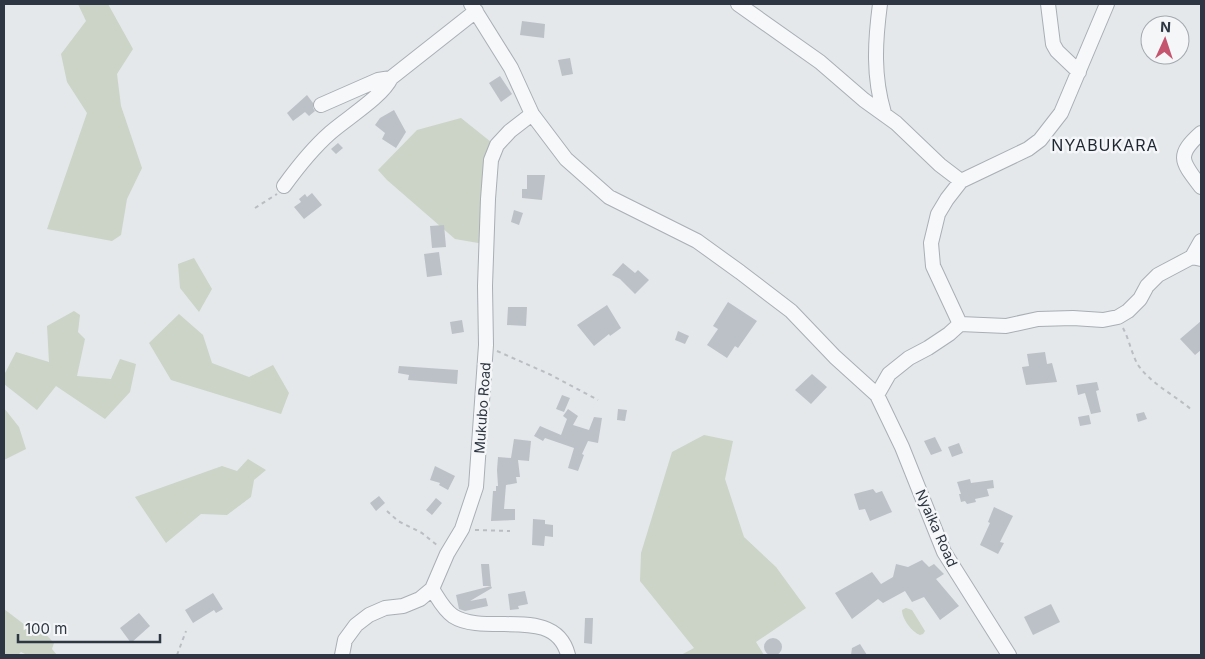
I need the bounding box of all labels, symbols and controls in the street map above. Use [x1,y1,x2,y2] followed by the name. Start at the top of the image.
[1140,15,1190,65] north arrow
[1160,18,1171,35] text: N
[1051,135,1159,155] district label: NYABUKARA
[470,362,494,454] street label: Mukubo Road
[912,487,962,569] street label: Nyaika Road
[18,612,160,644] scale bar
[25,619,67,638] text: 100 m

